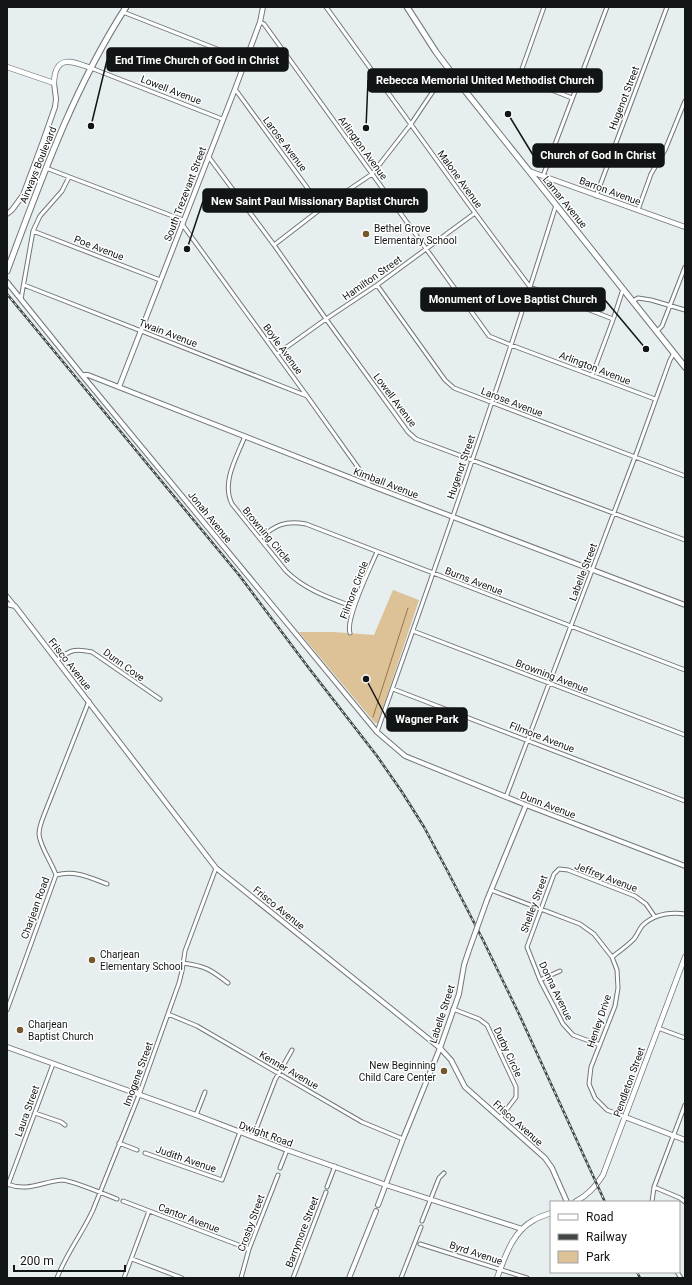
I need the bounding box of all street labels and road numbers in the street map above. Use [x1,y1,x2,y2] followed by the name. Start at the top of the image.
[607,65,641,131] street label: Hugenot Street
[139,73,203,107] street label: Lowell Avenue
[336,114,390,182] street label: Arlington Avenue
[261,115,309,173] street label: Larose Avenue
[18,125,58,205] street label: Airways Boulevard
[162,145,208,243] street label: South Trezevant Street
[435,148,485,210] street label: Malone Avenue
[541,174,589,230] street label: Lamar Avenue
[578,175,642,207] street label: Barron Avenue
[73,233,125,263] street label: Poe Avenue
[340,254,404,302] street label: Hamilton Street
[137,317,199,349] street label: Twain Avenue
[261,322,305,376] street label: Boyle Avenue
[558,349,632,387] street label: Arlington Avenue
[371,371,419,429] street label: Lowell Avenue
[479,385,545,419] street label: Larose Avenue
[445,434,477,500] street label: Hugenot Street
[352,466,420,500] street label: Kimball Avenue
[186,489,234,545] street label: Jonah Avenue
[240,505,294,565] street label: Browning Circle
[567,542,599,602] street label: Labelle Street
[338,559,370,621] street label: Filmore Circle
[444,565,504,597] street label: Burns Avenue
[46,636,94,692] street label: Frisco Avenue
[101,646,147,684] street label: Dunn Cove
[514,657,590,695] street label: Browning Avenue
[508,720,576,754] street label: Filmore Avenue
[519,789,577,821] street label: Dunn Avenue
[573,860,639,894] street label: Jeffrey Avenue
[518,874,550,934] street label: Shelley Street
[19,876,51,940] street label: Charjean Road
[251,884,307,932] street label: Frisco Avenue
[537,960,575,1022] street label: Donna Avenue
[427,983,457,1045] street label: Labelle Street
[585,993,613,1049] street label: Henley Drive
[492,1025,524,1079] street label: Durby Circle
[121,1040,155,1108] street label: Imogene Street
[611,1045,647,1119] street label: Pendleton Street
[258,1049,320,1091] street label: Kenner Avenue
[13,1084,41,1138] street label: Laura Street
[491,1098,545,1148] street label: Frisco Avenue
[238,1119,294,1149] street label: Dwight Road
[154,1144,218,1174] street label: Judith Avenue
[236,1193,266,1253] street label: Crosby Street
[283,1195,321,1269] street label: Barrymore Street
[157,1201,221,1235] street label: Cantor Avenue
[448,1239,504,1267] street label: Byrd Avenue

